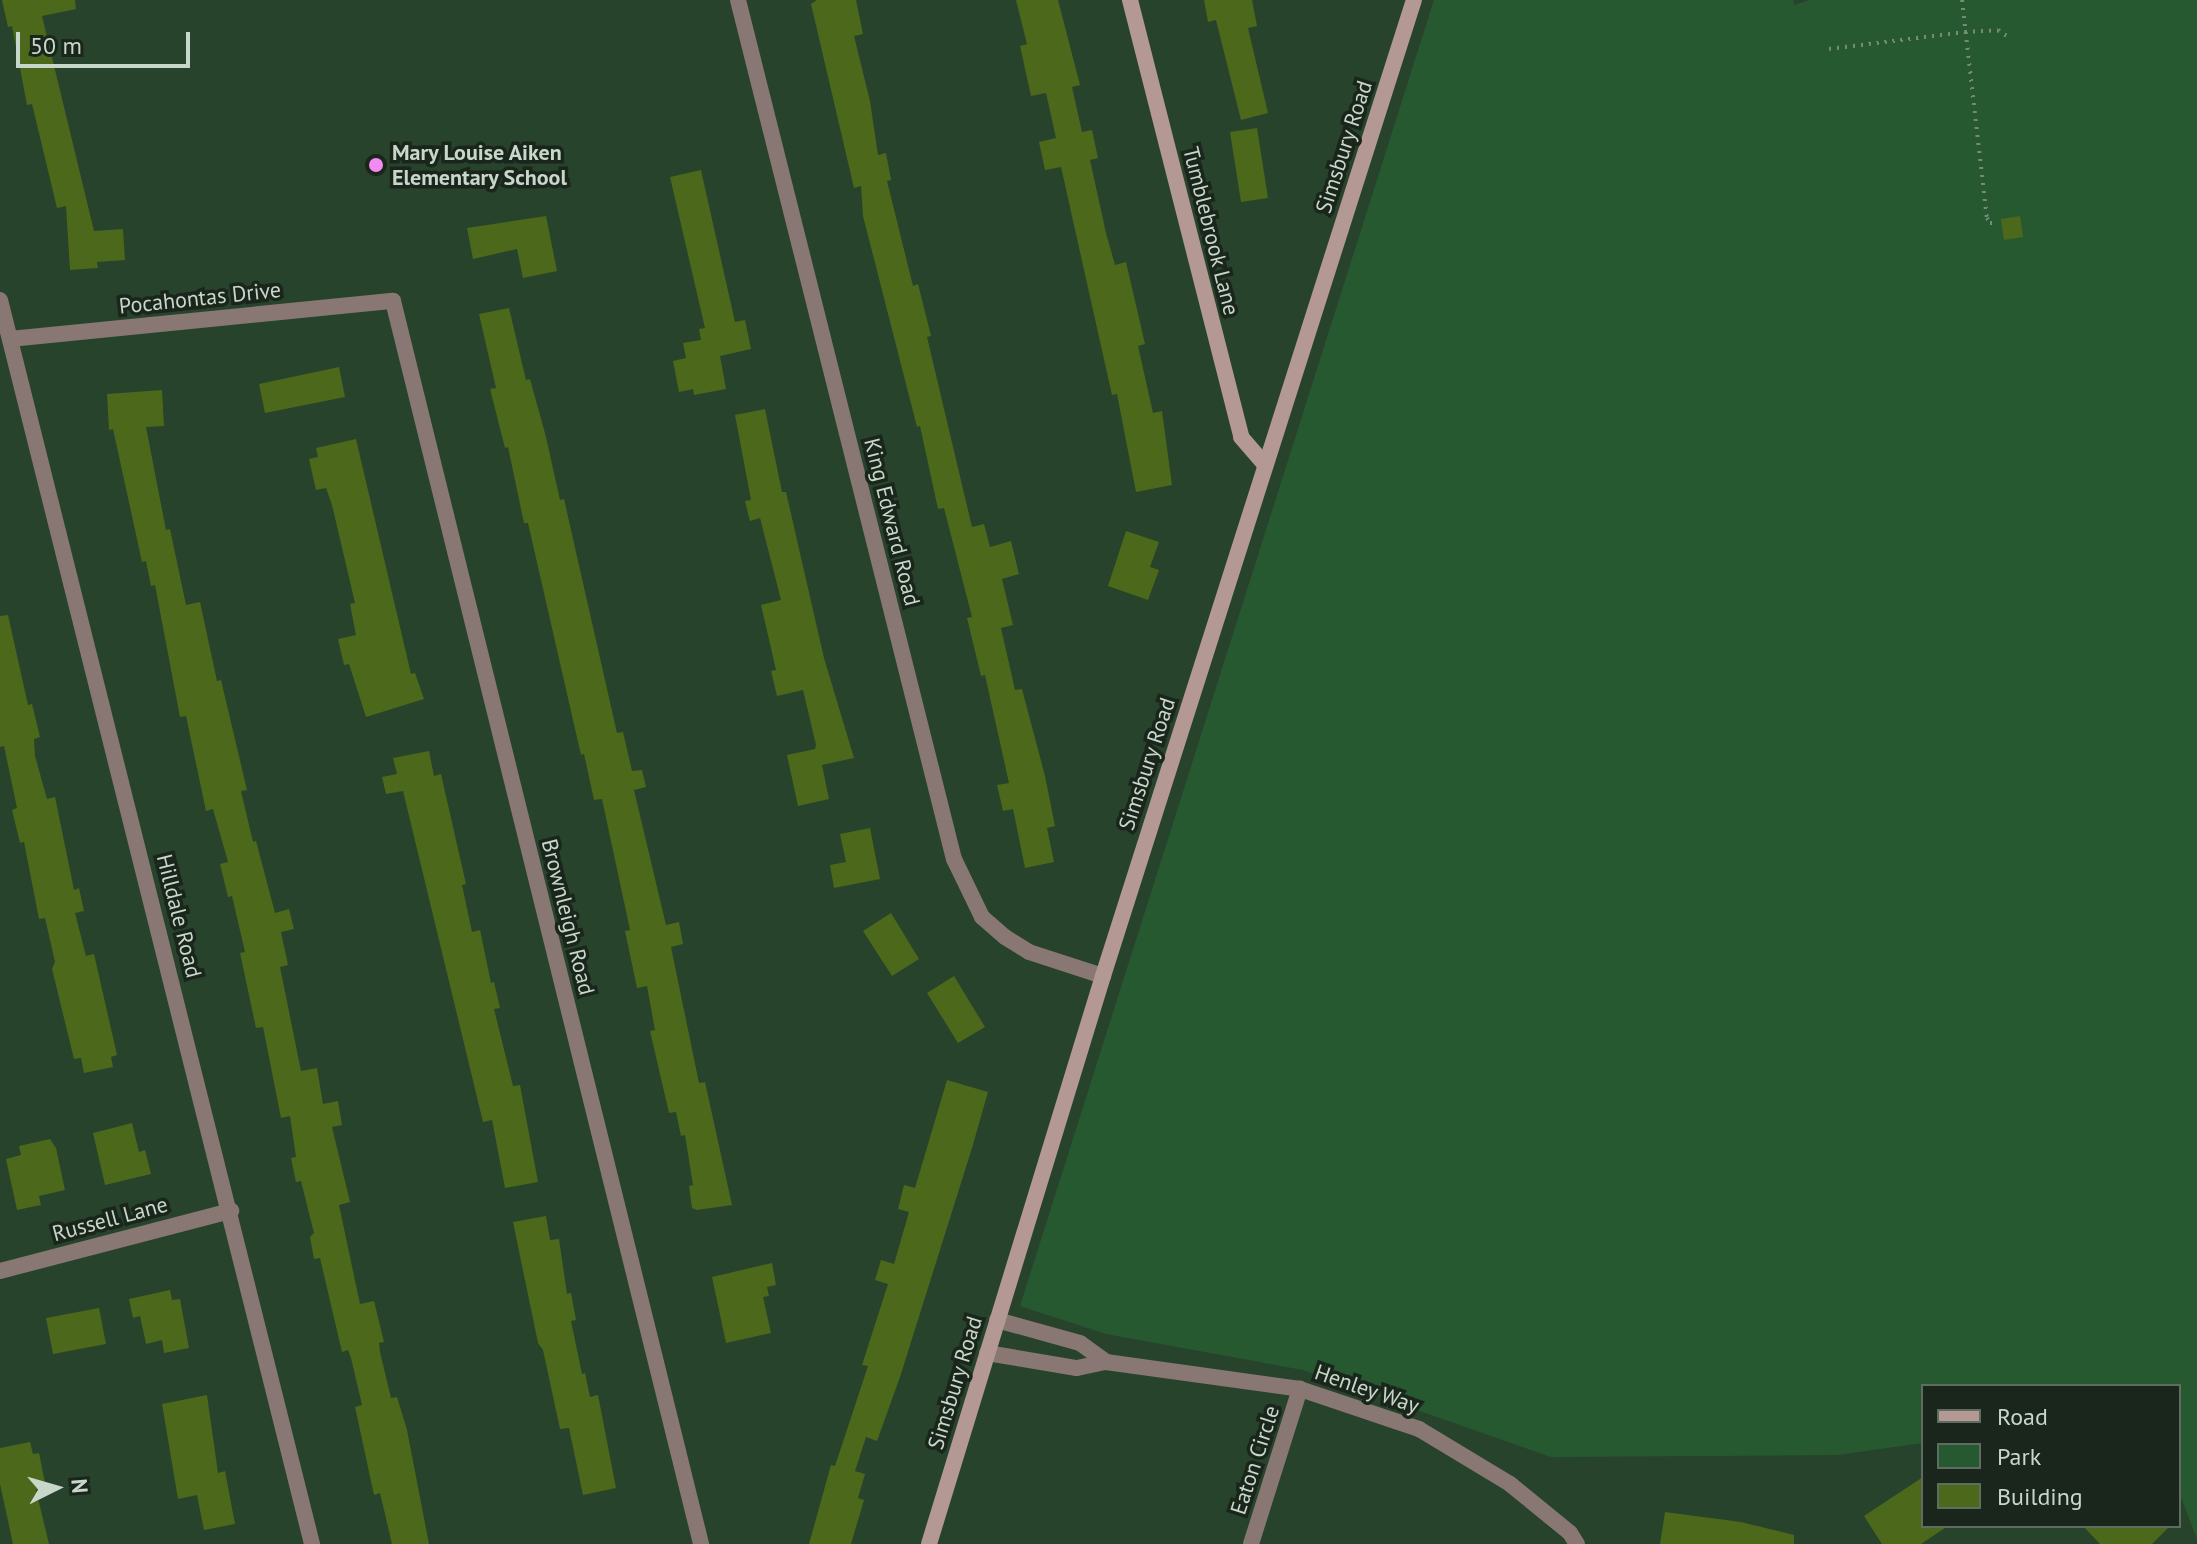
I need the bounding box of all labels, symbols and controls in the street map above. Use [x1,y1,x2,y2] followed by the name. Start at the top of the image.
[20,16,194,66] scale bar
[30,30,82,61] text: 50 m
[1310,77,1378,217] street label: Simsbury Road
[392,139,568,190] place label: Mary Louise Aiken Elementary School
[1177,144,1245,318] street label: Tumblebrook Lane
[367,156,385,174] marker: Mary Louise Aiken Elementary School
[118,276,282,320] street label: Pocahontas Drive
[858,436,926,608] street label: King Edward Road
[1113,694,1181,834] street label: Simsbury Road
[536,836,600,998] street label: Brownleigh Road
[151,852,207,980] street label: Hilldale Road
[49,1191,171,1247] street label: Russell Lane
[922,1313,988,1453] street label: Simsbury Road
[1311,1359,1423,1419] street label: Henley Way
[1921,1384,2181,1528] legend
[1997,1401,2048,1432] text: Road
[1225,1402,1285,1518] street label: Eaton Circle
[1997,1441,2041,1472] text: Park
[16,1448,96,1528] north arrow
[65,1477,94,1494] text: N
[1997,1481,2083,1512] text: Building

